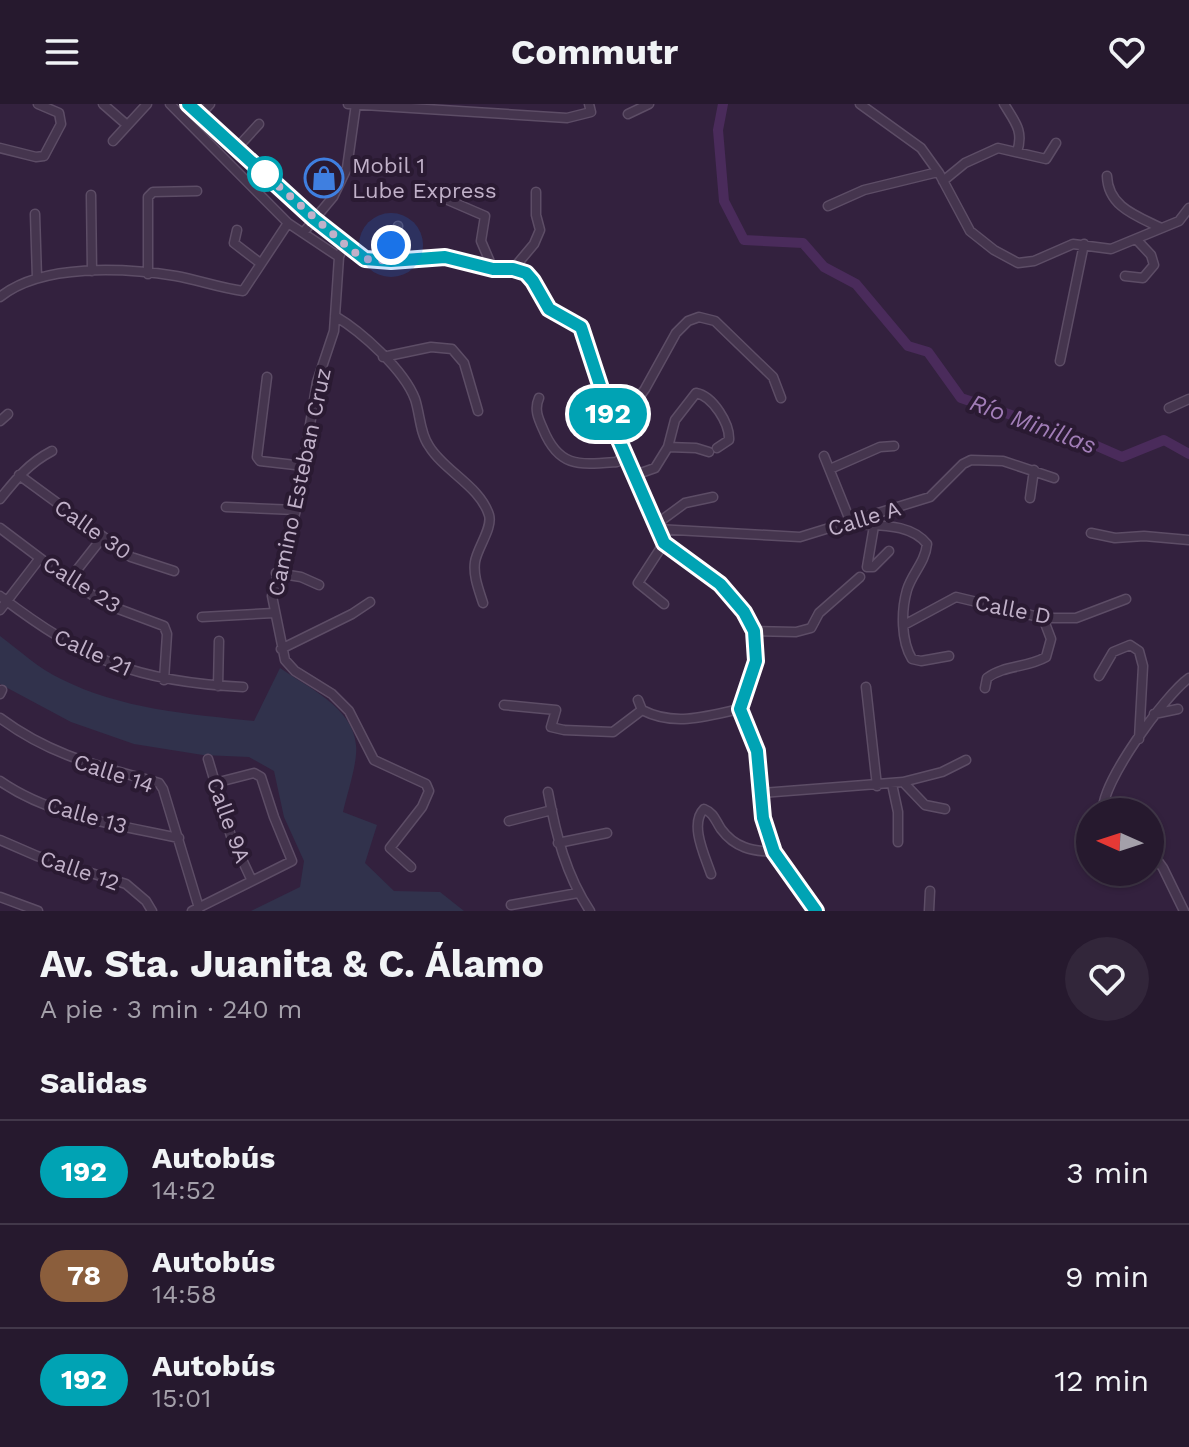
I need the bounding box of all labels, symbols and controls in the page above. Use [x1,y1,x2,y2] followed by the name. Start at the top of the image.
[40,30,84,74] icon: menu
[1105,30,1149,74] icon: heart
[511,31,678,73] text: Commutr
[352,153,497,203] place label: Mobil 1 Lube Express
[248,157,282,191] unlabelled marker
[303,157,345,199] shop icon: Mobil 1 Lube Express
[371,225,411,265] your location
[263,366,336,599] street label: Camino Esteban Cruz
[562,388,654,440] line badge: 192
[966,388,1100,460] water label: Río Minillas
[585,397,631,430] text: 192
[50,494,136,565] street label: Calle 30
[825,496,904,541] street label: Calle A
[38,551,125,618] street label: Calle 23
[973,590,1053,629] street label: Calle D
[50,624,136,681] street label: Calle 21
[71,749,157,798] street label: Calle 14
[202,774,256,866] street label: Calle 9A
[44,792,130,839] street label: Calle 13
[1076,798,1164,886] north arrow
[1076,798,1164,886] map controls
[37,845,123,896] street label: Calle 12
[1065,937,1149,1021] button: heart
[40,942,544,986] text: Av. Sta. Juanita & C. Álamo
[40,994,302,1024] text: A pie · 3 min · 240 m
[40,1065,147,1100] text: Salidas
[152,1140,275,1175] text: Autobús
[61,1155,107,1188] text: 192
[1066,1155,1149,1190] text: 3 min
[152,1175,216,1205] text: 14:52
[152,1244,275,1279] text: Autobús
[67,1259,101,1292] text: 78
[1065,1259,1149,1294] text: 9 min
[152,1279,217,1309] text: 14:58
[152,1348,275,1383] text: Autobús
[61,1363,107,1396] text: 192
[1054,1363,1149,1398] text: 12 min
[152,1383,211,1413] text: 15:01

